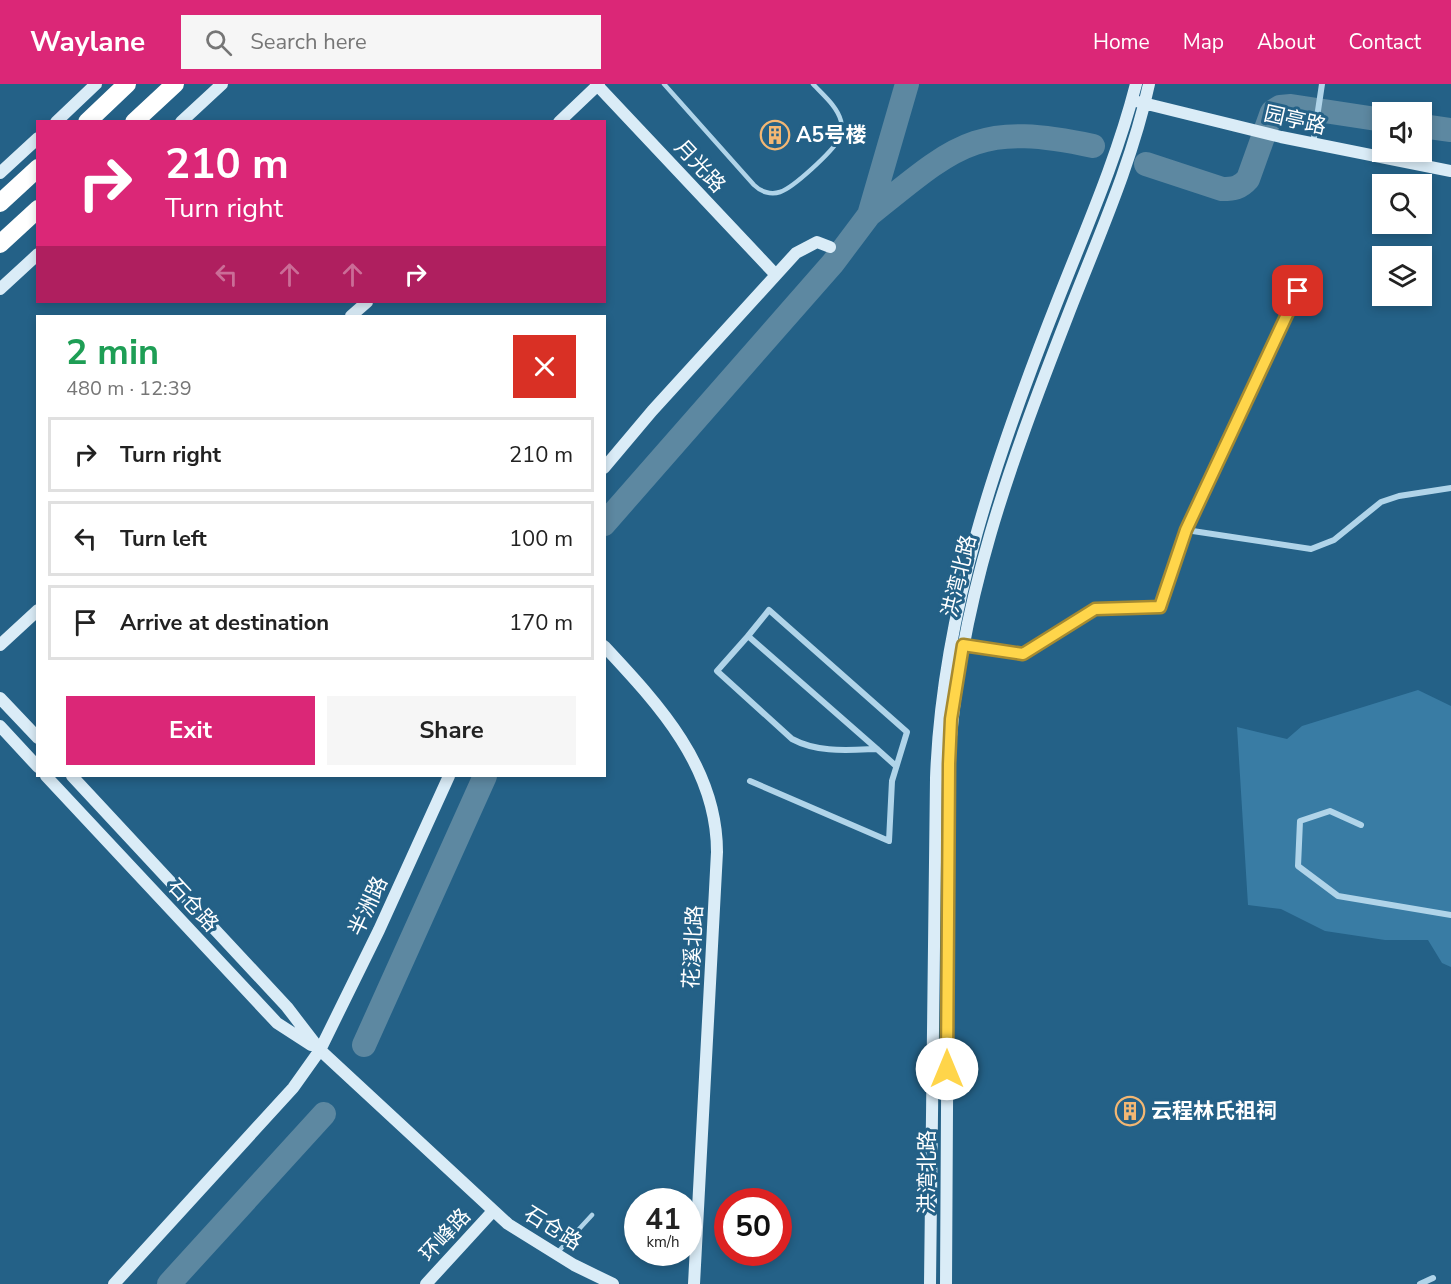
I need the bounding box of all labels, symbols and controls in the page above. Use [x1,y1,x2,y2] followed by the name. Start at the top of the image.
[181,15,601,69] search box
[30,23,145,61] text: Waylane
[202,26,235,59] icon: search
[250,27,367,57] text: Search here
[1093,28,1150,56] text: Home
[1183,28,1224,56] text: Map
[1257,28,1315,56] text: About
[1348,28,1421,56] text: Contact
[1261,99,1329,141] street label: 园亭路
[1372,102,1432,306] map controls
[1372,102,1432,162] button: sound
[759,119,791,151] building icon: A5号楼
[796,121,866,149] place label: A5号楼
[668,133,732,199] street label: 月光路
[165,136,289,193] text: 210 m
[66,144,144,222] icon: right
[1372,174,1432,234] button: search
[165,190,283,227] text: Turn right
[1372,246,1432,306] button: layers
[210,258,243,291] icon: left
[273,258,306,291] icon: ahead
[336,258,369,291] icon: ahead
[399,258,432,291] icon: right
[1272,265,1323,316] pin
[1281,274,1314,307] icon: arrive
[66,328,159,377] text: 2 min
[513,335,576,398] button: close
[66,375,192,402] text: 480 m · 12:39
[69,438,102,471] icon: right
[120,440,221,470] text: Turn right
[509,440,573,470] text: 210 m
[69,522,102,555] icon: left
[120,524,207,554] text: Turn left
[509,524,573,554] text: 100 m
[935,532,983,620] street label: 洪湾北路
[69,606,102,639] icon: arrive
[120,608,329,638] text: Arrive at destination
[509,608,573,638] text: 170 m
[66,696,315,765] button: Exit
[327,696,576,765] button: Share
[161,872,225,938] street label: 石仓路
[342,872,394,940] street label: 半洲路
[677,904,709,990] street label: 花溪北路
[915,1037,979,1101] position arrow
[1114,1095,1146,1127] building icon: 云程林氏祖祠
[1151,1097,1277,1125] place label: 云程林氏祖祠
[913,1130,941,1214] street label: 洪湾北路
[714,1188,792,1266] speed limit sign: 50
[519,1199,587,1257] street label: 石仓路
[645,1199,681,1240] text: 41
[413,1202,477,1268] street label: 环峰路
[646,1232,680,1252] text: km/h

